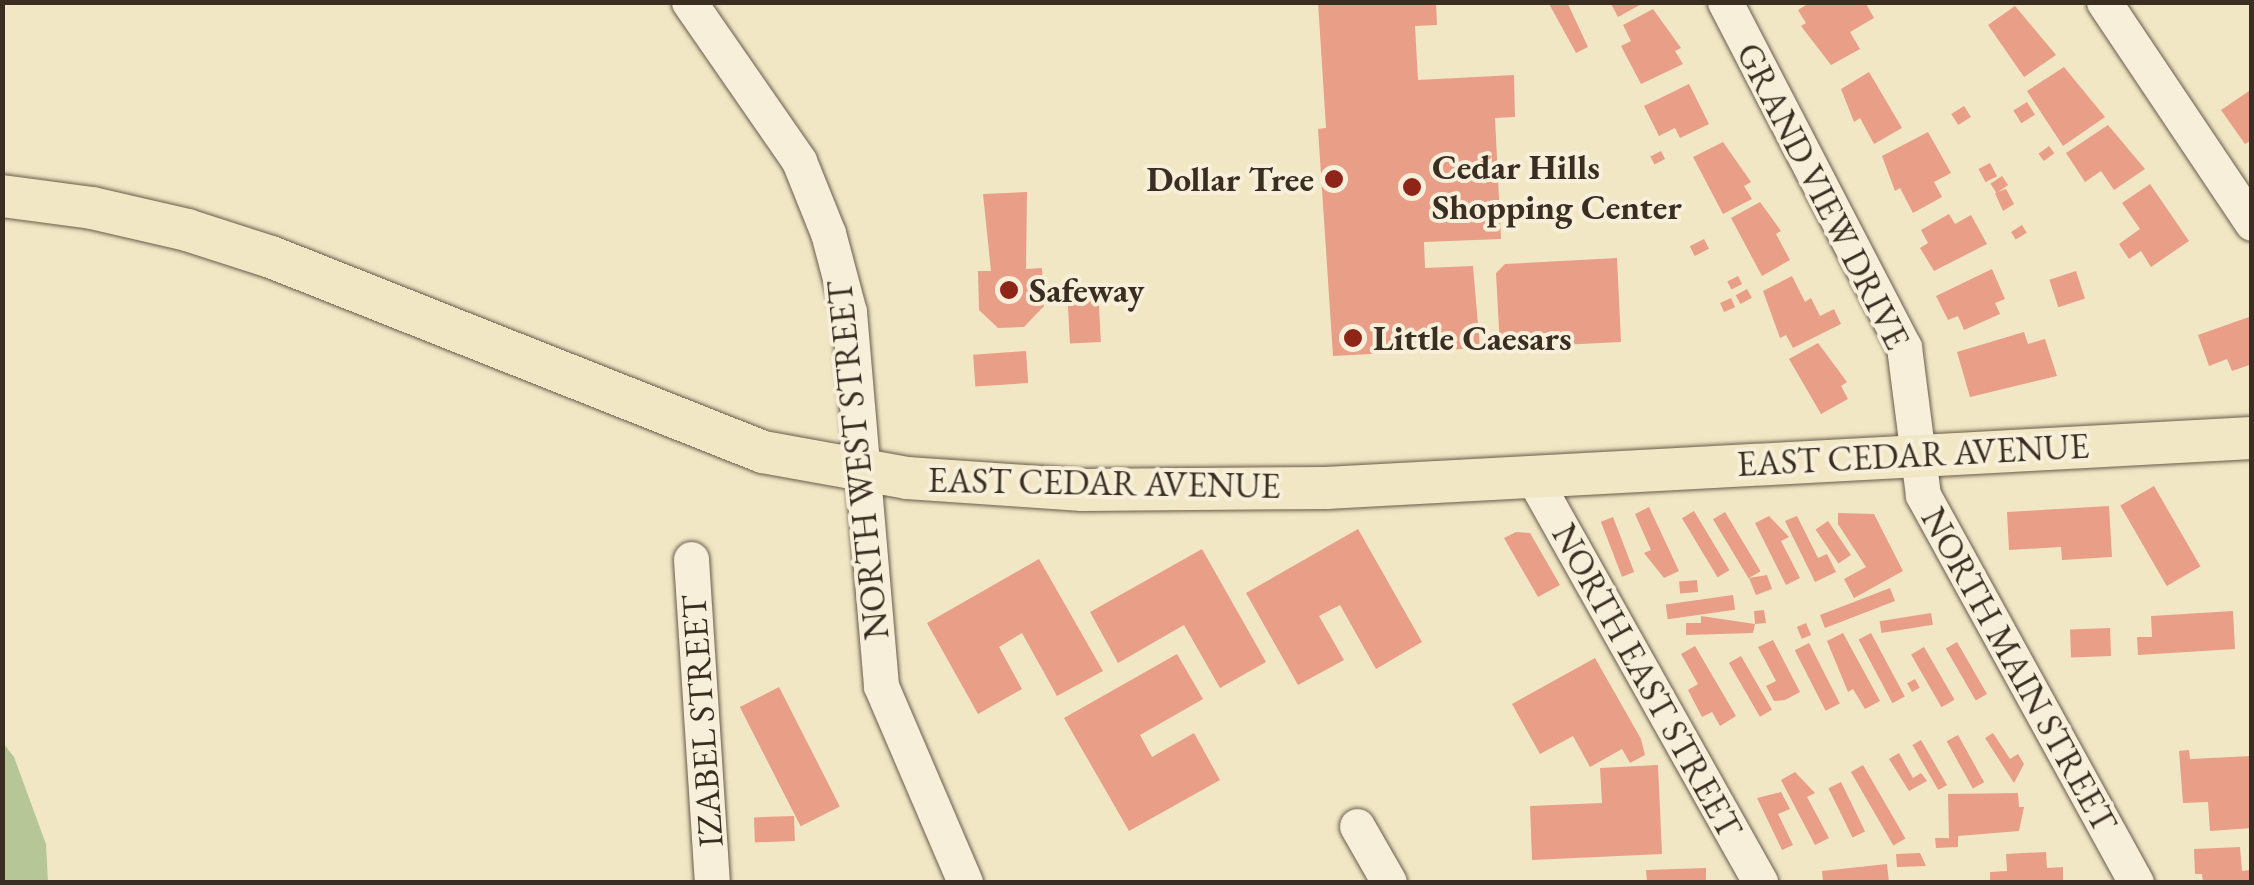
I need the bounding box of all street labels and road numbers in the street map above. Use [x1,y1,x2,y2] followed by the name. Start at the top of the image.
[1728,36,1918,356] street label: GRAND VIEW DRIVE
[818,278,898,642] street label: NORTH WEST STREET
[1736,425,2090,485] street label: EAST CEDAR AVENUE
[927,459,1281,507] street label: EAST CEDAR AVENUE
[1912,500,2126,840] street label: NORTH MAIN STREET
[1543,516,1751,846] street label: NORTH EAST STREET
[672,594,732,848] street label: IZABEL STREET

